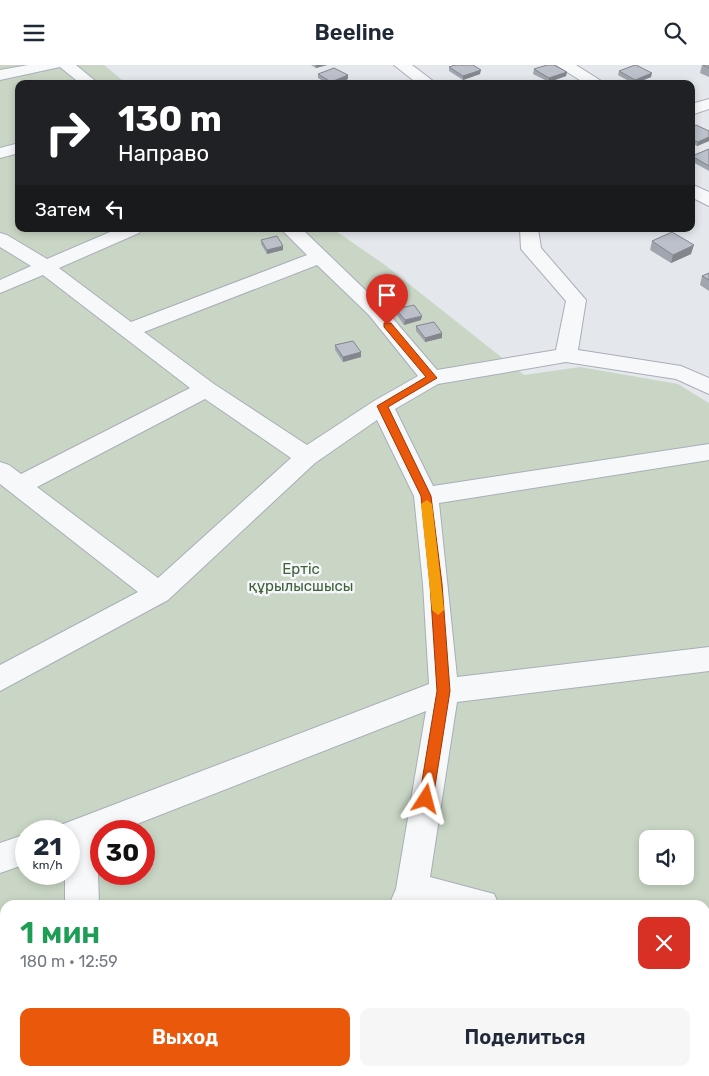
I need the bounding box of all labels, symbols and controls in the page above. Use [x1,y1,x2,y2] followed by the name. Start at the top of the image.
[20,19,48,47] icon: menu
[315,19,394,46] text: Beeline
[661,19,689,47] icon: search
[118,98,222,140] text: 130 m
[35,100,100,165] icon: right
[118,140,209,167] text: Направо
[101,195,129,223] icon: left
[35,198,91,221] text: Затем
[366,274,408,325] pin
[373,281,401,309] icon: arrive
[249,560,353,595] park label: Ертіс құрылысшысы
[399,772,451,824] position arrow
[90,820,155,885] speed limit sign: 30
[639,830,694,885] map controls
[639,830,694,885] button: sound
[33,832,62,861] text: 21
[33,858,62,872] text: km/h
[20,915,100,951] text: 1 мин
[638,917,690,969] button: close
[20,952,118,971] text: 180 m · 12:59
[20,1008,350,1066] button: Выход
[360,1008,690,1066] button: Поделиться

